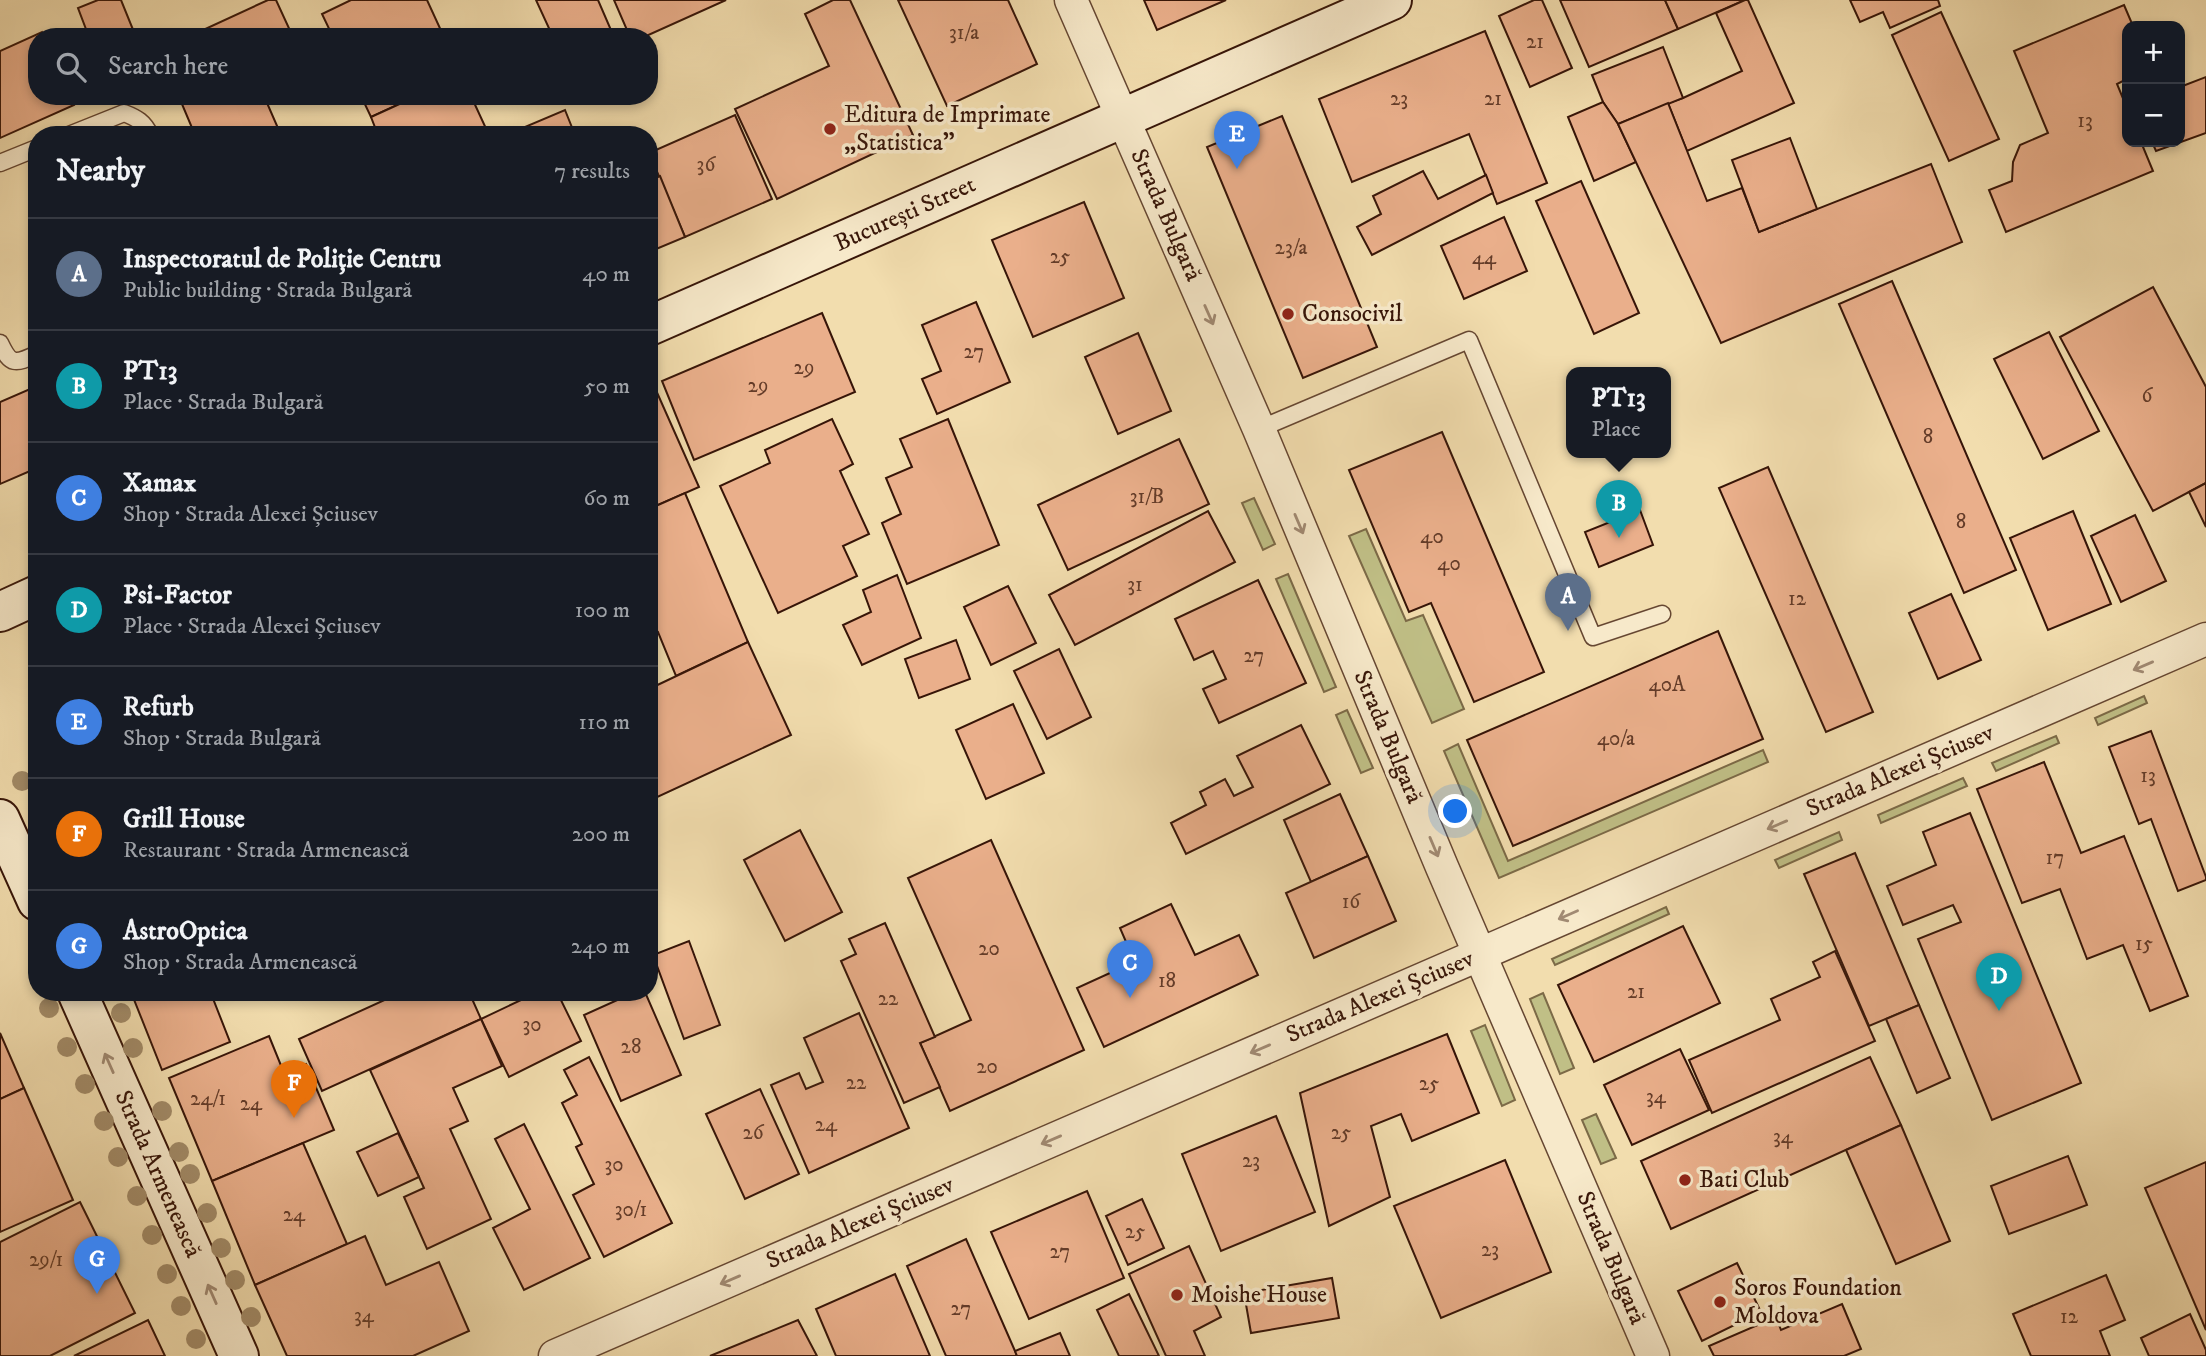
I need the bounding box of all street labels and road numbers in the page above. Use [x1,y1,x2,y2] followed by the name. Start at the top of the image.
[1123,144,1209,287] street label: Strada Bulgară
[830,169,981,258] street label: București Street
[1347,666,1430,809] street label: Strada Bulgară
[1802,718,1999,824] street label: Strada Alexei Șciusev
[1282,944,1479,1050] street label: Strada Alexei Șciusev
[108,1086,209,1263] street label: Strada Armenească
[762,1170,959,1276] street label: Strada Alexei Șciusev
[1570,1187,1653,1330] street label: Strada Bulgară

